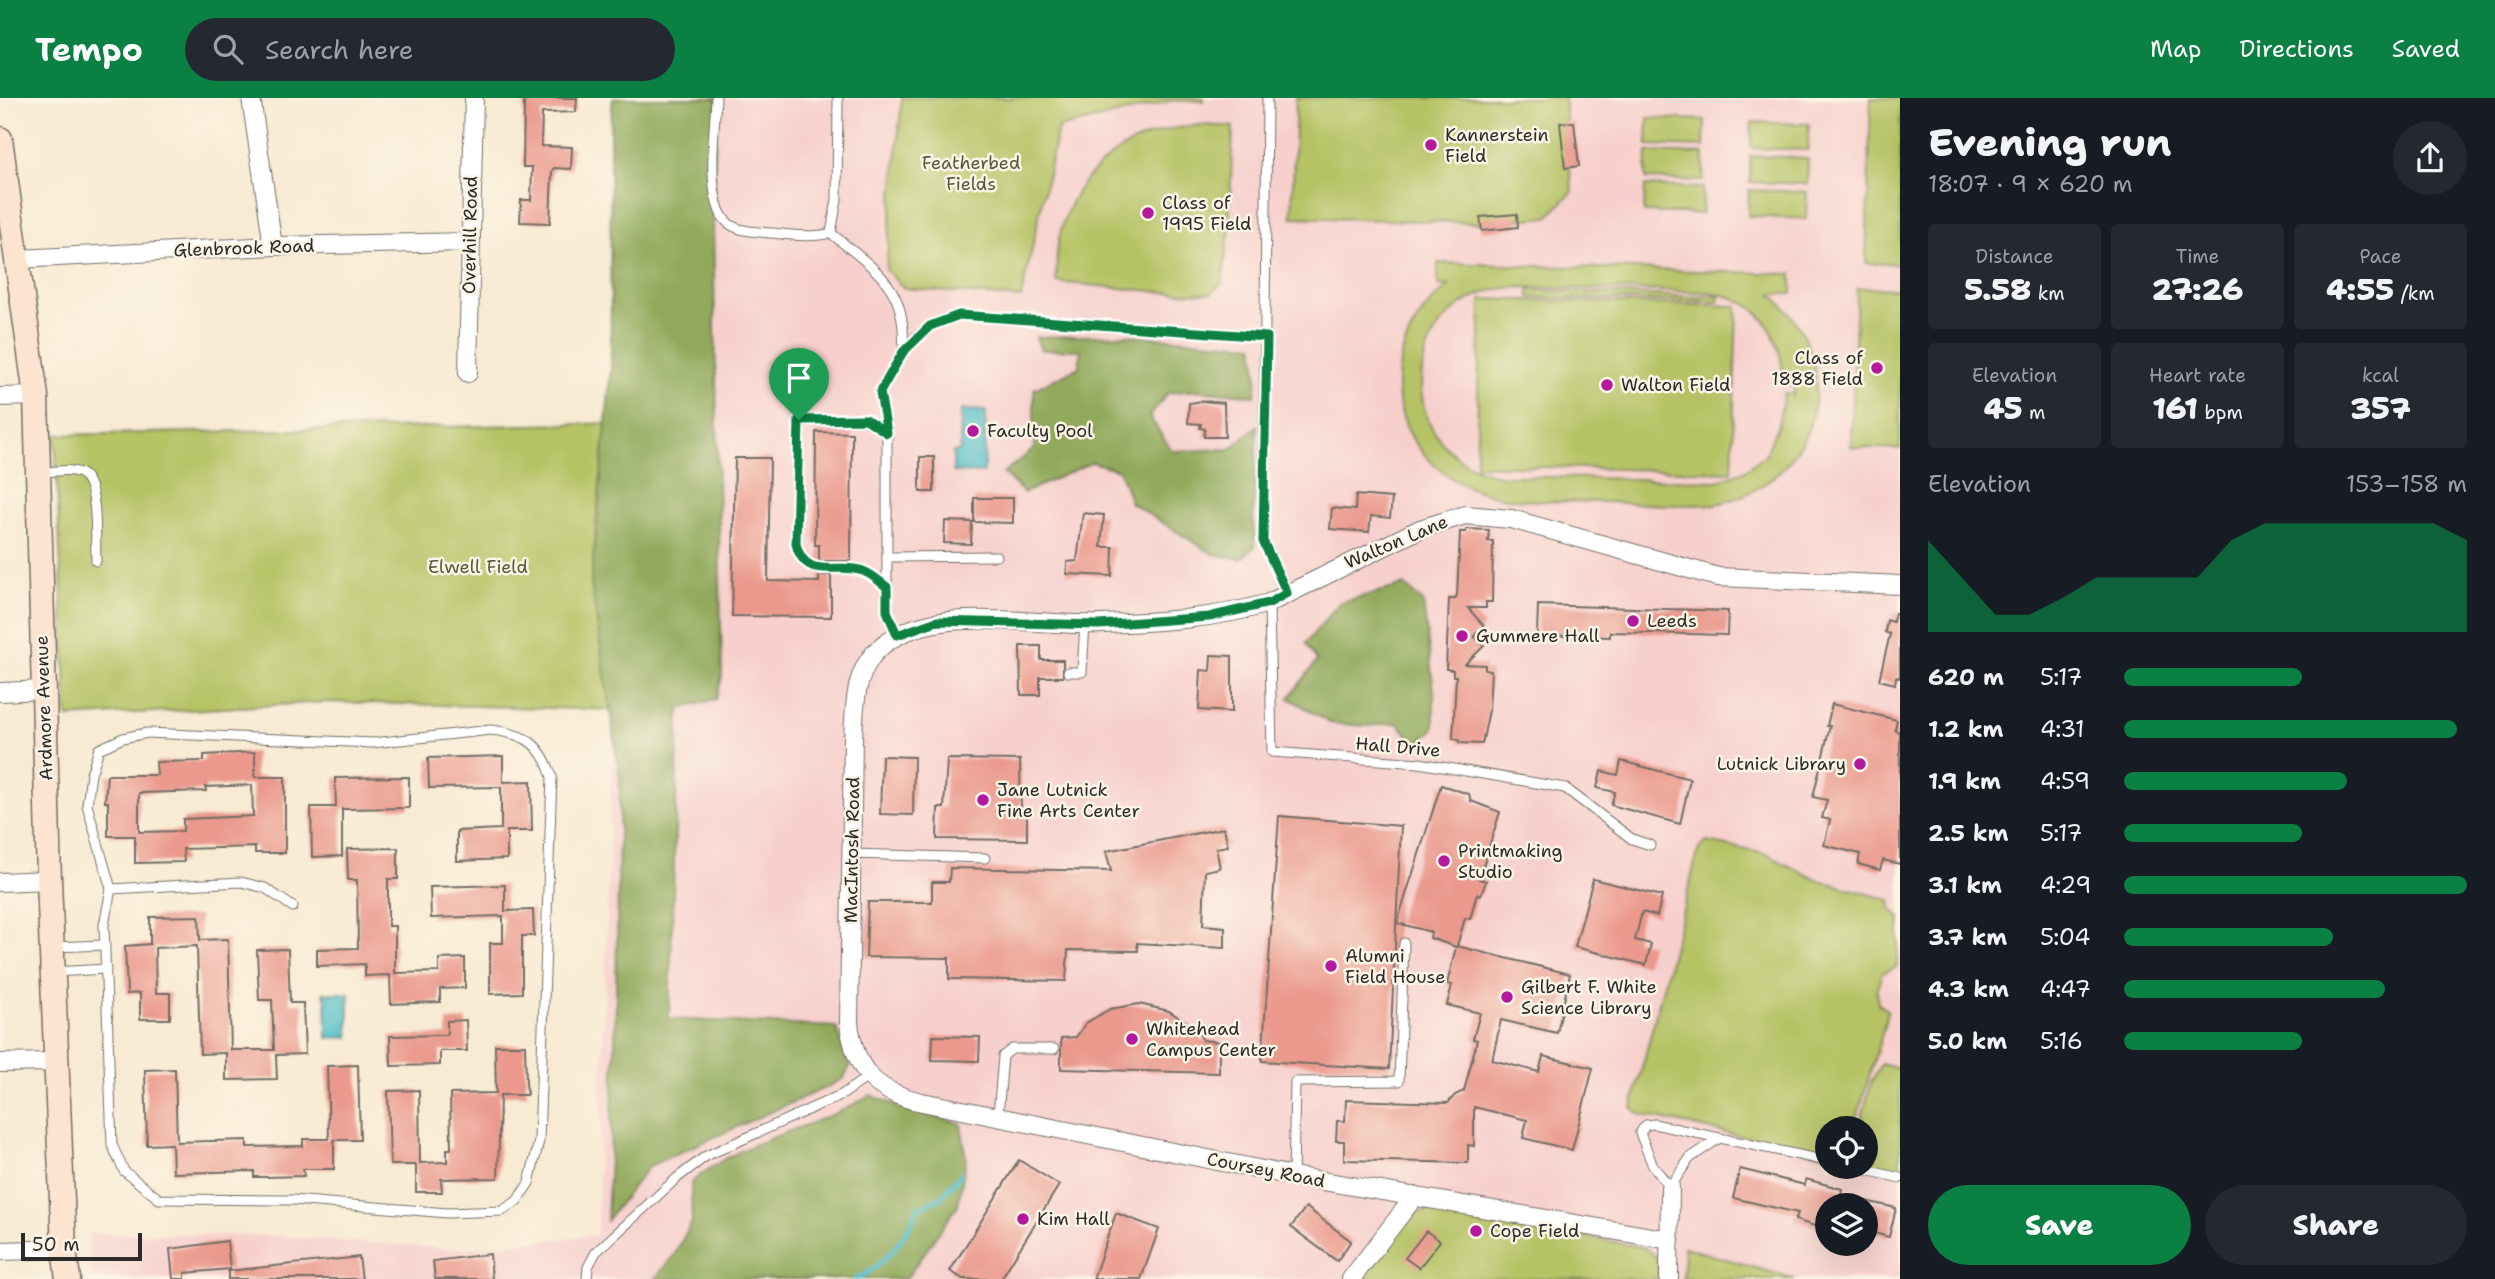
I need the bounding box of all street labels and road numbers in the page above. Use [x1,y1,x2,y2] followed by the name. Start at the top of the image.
[457,176,483,294] street label: Overhill Road
[173,234,315,262] street label: Glenbrook Road
[1341,509,1451,575] street label: Walton Lane
[29,635,59,781] street label: Ardmore Avenue
[1355,731,1441,763] street label: Hall Drive
[839,777,865,923] street label: MacIntosh Road
[1205,1147,1327,1193] street label: Coursey Road

